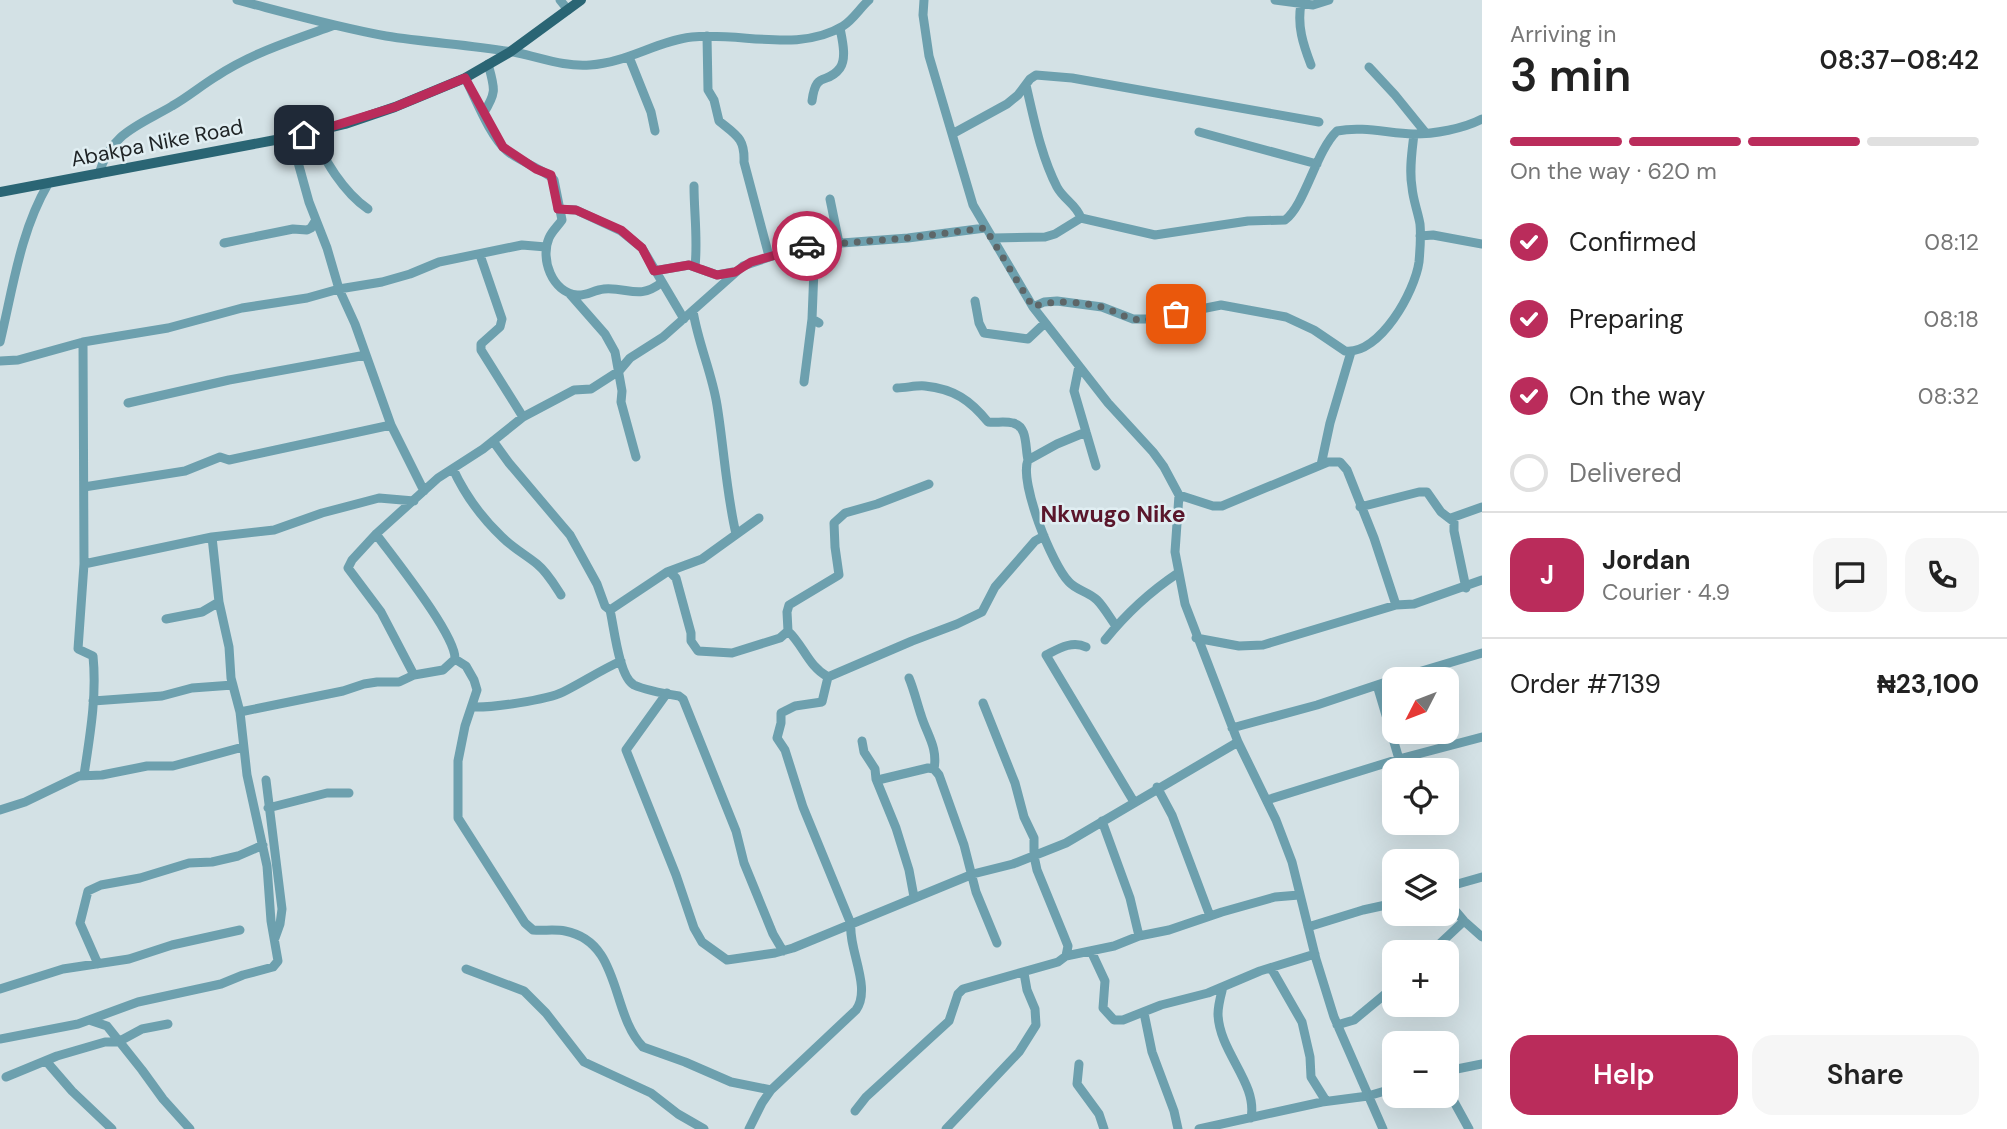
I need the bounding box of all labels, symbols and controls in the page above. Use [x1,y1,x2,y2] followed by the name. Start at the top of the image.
[1510,19,1616,49] text: Arriving in
[1820,43,1979,77] text: 08:37–08:42
[1510,45,1631,105] text: 3 min
[274,105,334,165] pin
[68,113,246,173] street label: Abakpa Nike Road
[285,116,323,154] icon: home
[1510,156,1717,186] text: On the way · 620 m
[772,211,842,281] courier
[1510,223,1548,261] icon: check
[1569,225,1696,259] text: Confirmed
[788,227,826,265] icon: car
[1924,227,1979,257] text: 08:12
[1146,284,1206,344] pin
[1157,295,1195,333] icon: bag
[1510,300,1548,338] icon: check
[1569,302,1684,336] text: Preparing
[1923,304,1979,334] text: 08:18
[1510,377,1548,415] icon: check
[1569,379,1705,413] text: On the way
[1918,381,1979,411] text: 08:32
[1569,456,1682,490] text: Delivered
[1040,499,1186,529] district label: Nkwugo Nike
[1813,538,1887,612] button: chat
[1905,538,1979,612] button: phone
[1602,543,1691,577] text: Jordan
[1540,558,1554,592] text: J
[1602,577,1730,607] text: Courier · 4.9
[1382,667,1460,744] north arrow
[1382,667,1459,1108] map controls
[1510,667,1661,701] text: Order #7139
[1877,667,1979,701] text: ₦23,100
[1382,758,1459,835] button: locate
[1382,849,1459,926] button: layers
[1382,940,1459,1017] button: +
[1382,1031,1459,1108] button: −
[1510,1035,1738,1115] button: Help
[1752,1035,1979,1115] button: Share

